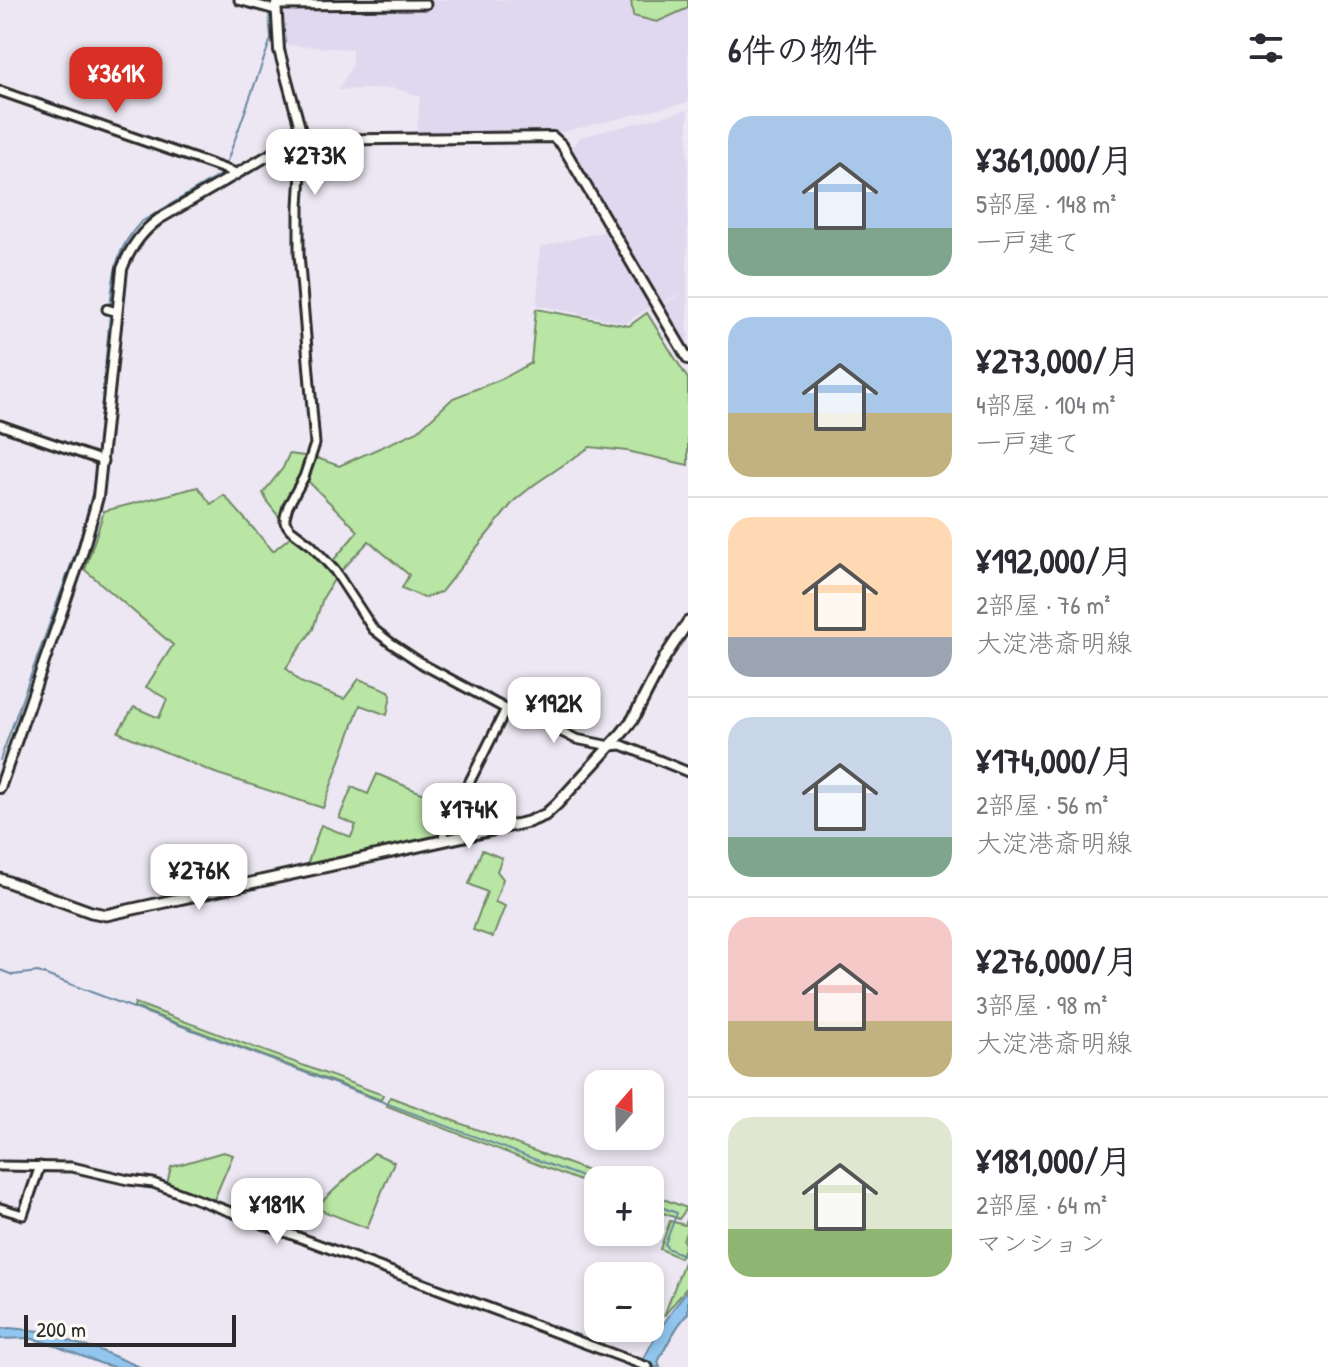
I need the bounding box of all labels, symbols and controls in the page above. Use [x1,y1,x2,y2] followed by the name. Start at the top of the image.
[1244,26,1288,70] icon: filters
[728,27,878,73] text: 6件の物件
[60,47,172,115] pin: ¥361K
[87,55,145,90] text: ¥361K
[259,129,371,197] pin: ¥273K
[284,137,346,172] text: ¥273K
[976,137,1134,183] text: ¥361,000/月
[792,148,888,244] icon: home
[976,186,1116,221] text: 5部屋 · 148 m²
[976,224,1080,259] text: 一戸建て
[976,338,1141,384] text: ¥273,000/月
[792,349,888,445] icon: home
[976,387,1115,422] text: 4部屋 · 104 m²
[976,425,1080,460] text: 一戸建て
[976,538,1133,584] text: ¥192,000/月
[792,549,888,645] icon: home
[976,587,1110,622] text: 2部屋 · 76 m²
[976,625,1132,660] text: 大淀港斎明線
[498,677,610,745] pin: ¥192K
[526,685,582,720] text: ¥192K
[976,738,1135,784] text: ¥174,000/月
[792,749,888,845] icon: home
[413,783,525,851] pin: ¥174K
[976,787,1108,822] text: 2部屋 · 56 m²
[440,791,498,826] text: ¥174K
[976,825,1132,860] text: 大淀港斎明線
[143,844,255,912] pin: ¥276K
[168,852,230,887] text: ¥276K
[976,938,1139,984] text: ¥276,000/月
[792,949,888,1045] icon: home
[976,987,1107,1022] text: 3部屋 · 98 m²
[976,1025,1132,1060] text: 大淀港斎明線
[584,1070,664,1150] north arrow
[584,1070,664,1342] map controls
[976,1138,1132,1184] text: ¥181,000/月
[792,1149,888,1245] icon: home
[584,1166,664,1246] button: +
[221,1178,333,1246] pin: ¥181K
[249,1186,305,1221] text: ¥181K
[976,1187,1107,1222] text: 2部屋 · 64 m²
[976,1225,1105,1260] text: マンション
[584,1262,664,1342] button: −
[24,1311,236,1347] scale bar
[36,1314,86,1344] text: 200 m

